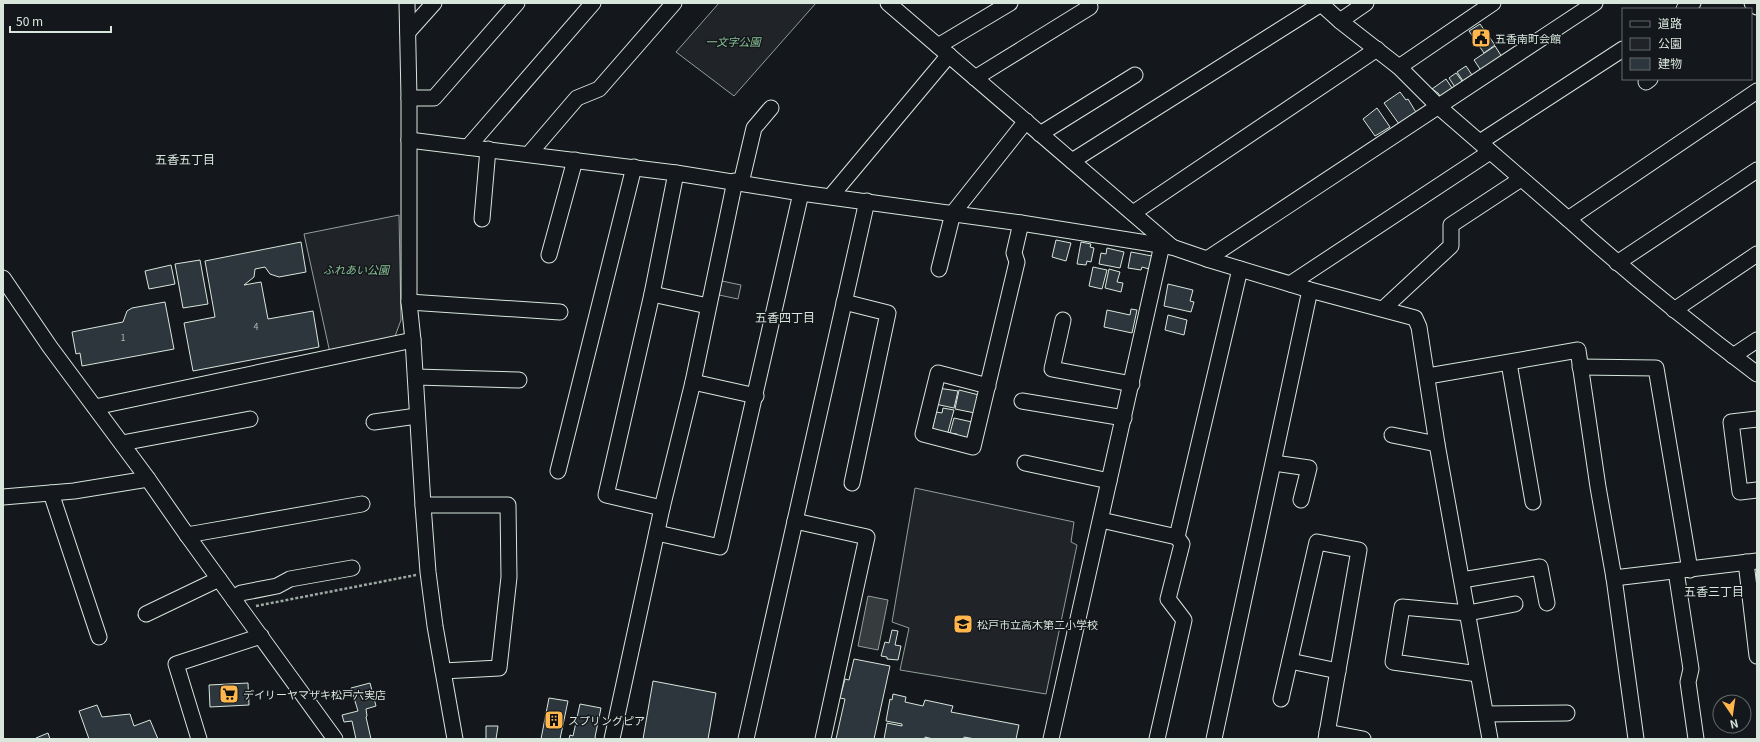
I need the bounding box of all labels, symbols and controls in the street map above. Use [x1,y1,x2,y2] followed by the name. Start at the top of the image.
[10,8,111,34] scale bar
[1622,8,1752,80] legend
[16,12,43,29] text: 50 m
[1658,14,1682,31] text: 道路
[1470,27,1492,49] public building icon: 五香南町会館
[1495,30,1561,46] place label: 五香南町会館
[706,33,762,49] park label: 一文字公園
[1658,34,1682,51] text: 公園
[1658,54,1682,71] text: 建物
[155,150,215,167] district label: 五香五丁目
[323,261,391,277] park label: ふれあい公園
[755,308,815,325] district label: 五香四丁目
[254,320,259,333] house number: 4
[121,331,126,344] house number: 1
[1684,582,1744,599] district label: 五香三丁目
[952,613,974,635] school or university icon: 松戸市立高木第二小学校
[977,616,1098,632] place label: 松戸市立高木第二小学校
[218,683,240,705] supermarket icon: デイリーヤマザキ松戸六実店
[243,686,386,702] place label: デイリーヤマザキ松戸六実店
[1712,694,1752,734] north arrow
[543,709,565,731] building icon: スプリングピア
[568,712,645,728] place label: スプリングピア
[1729,716,1740,733] text: N

